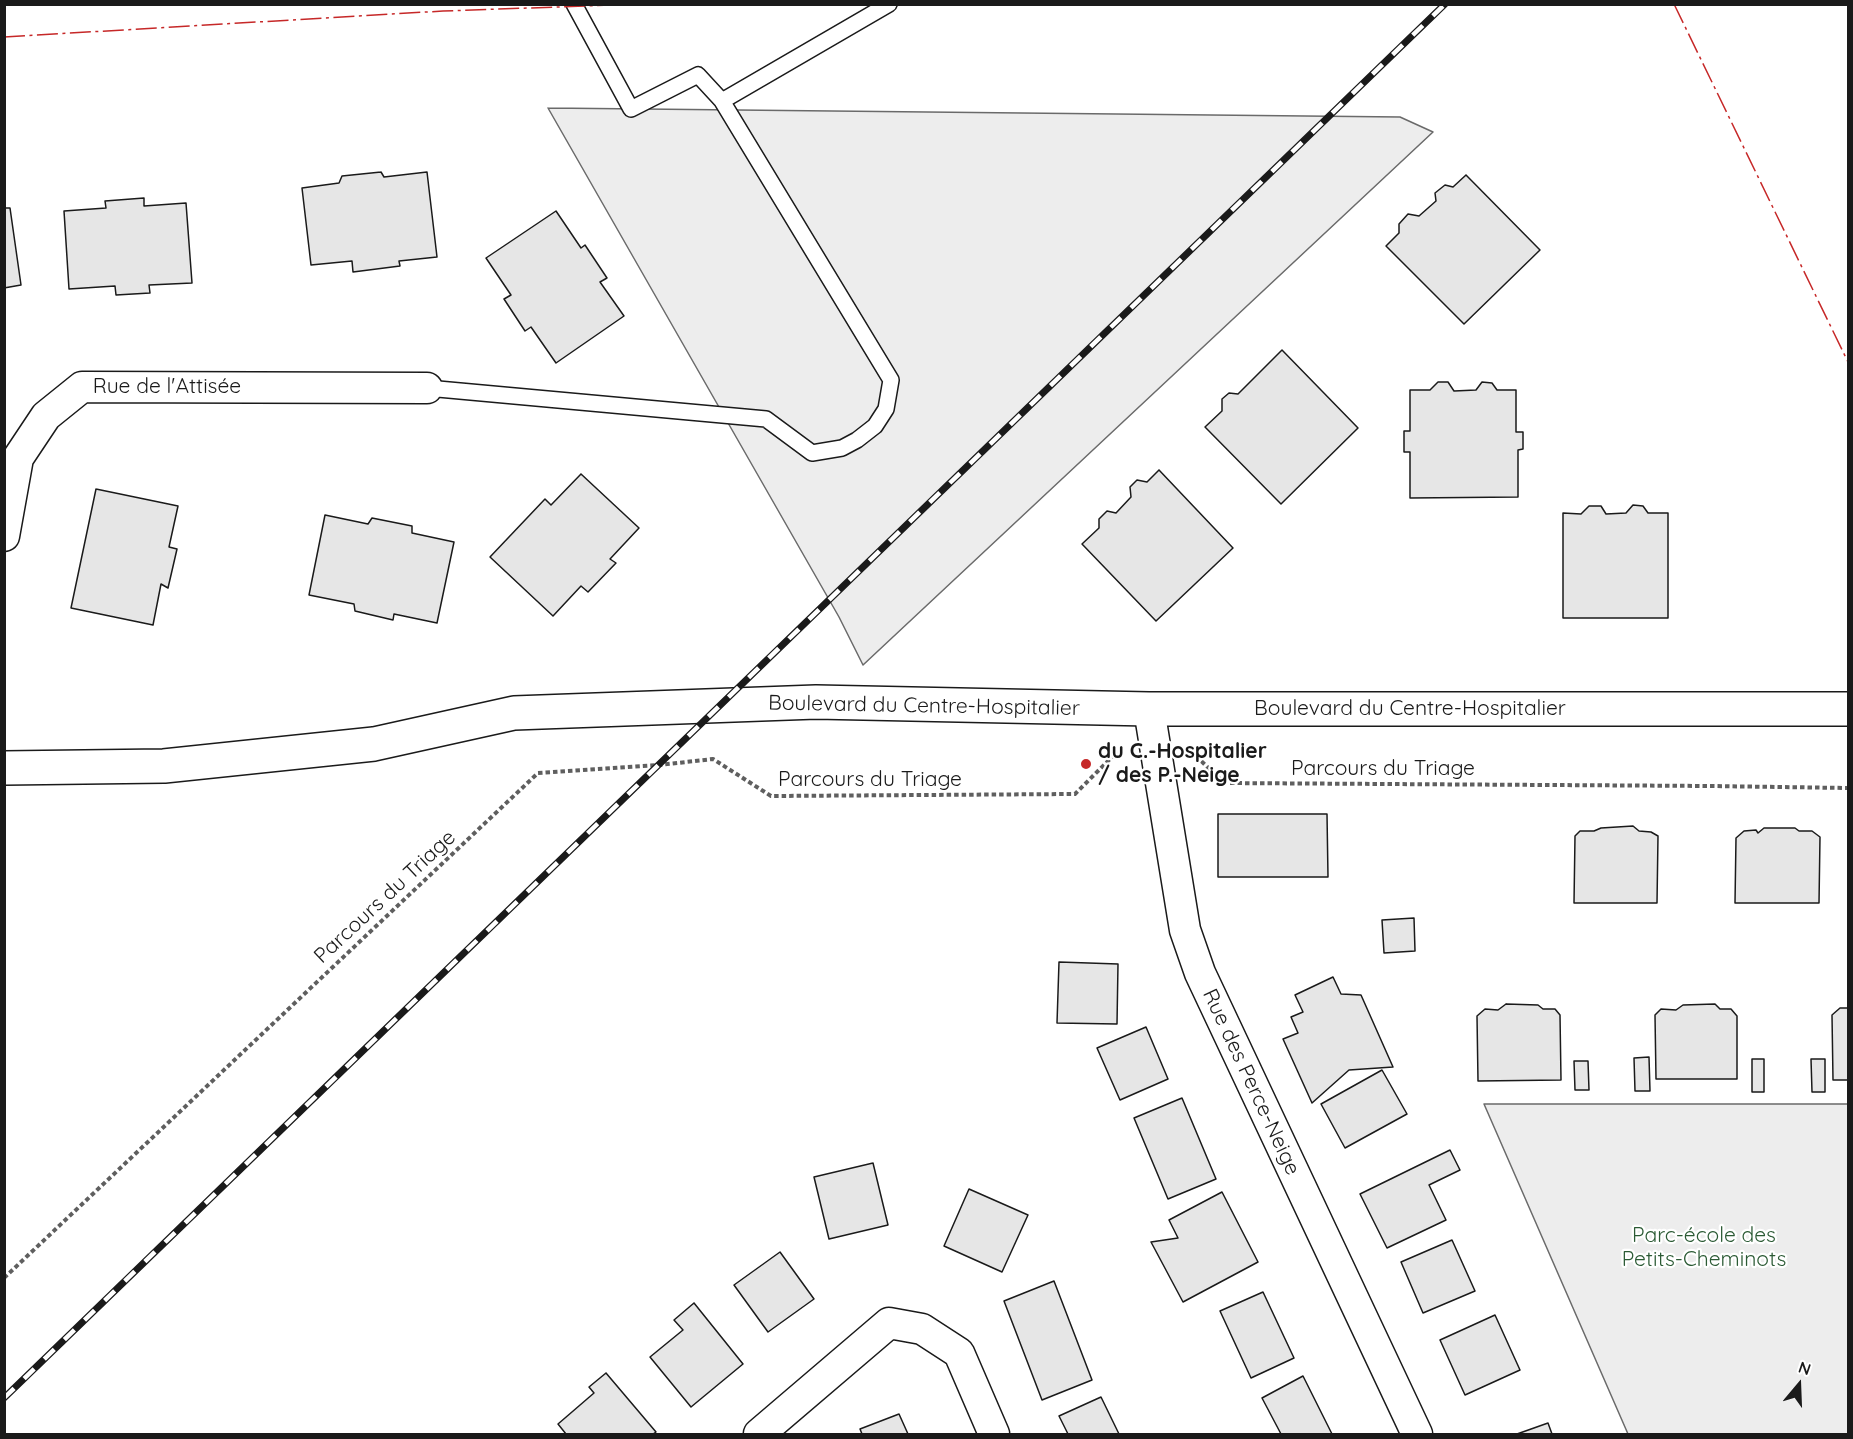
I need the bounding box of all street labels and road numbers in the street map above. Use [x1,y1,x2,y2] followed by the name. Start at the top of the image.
[93,374,241,400] street label: Rue de l'Attisée
[768,691,1080,721] street label: Boulevard du Centre-Hospitalier
[1254,696,1566,722] street label: Boulevard du Centre-Hospitalier
[1291,756,1475,782] street label: Parcours du Triage
[778,767,962,793] street label: Parcours du Triage
[309,825,461,969] street label: Parcours du Triage
[1197,985,1305,1179] street label: Rue des Perce-Neige

